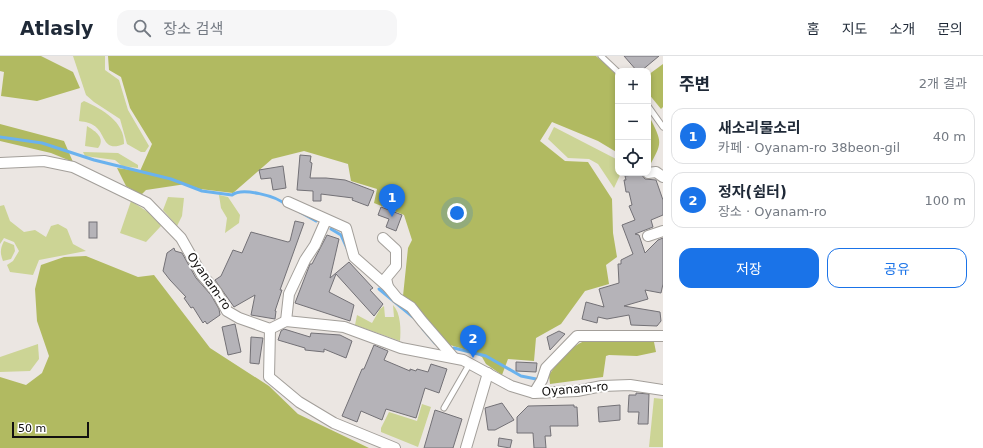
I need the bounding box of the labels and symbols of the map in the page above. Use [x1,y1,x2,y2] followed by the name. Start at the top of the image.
[379,184,405,217] pin: 1
[447,203,467,223] your location
[184,250,234,312] street label: Oyanam-ro
[460,325,486,358] pin: 2
[541,379,609,399] street label: Oyanam-ro
[12,420,89,439] scale bar

